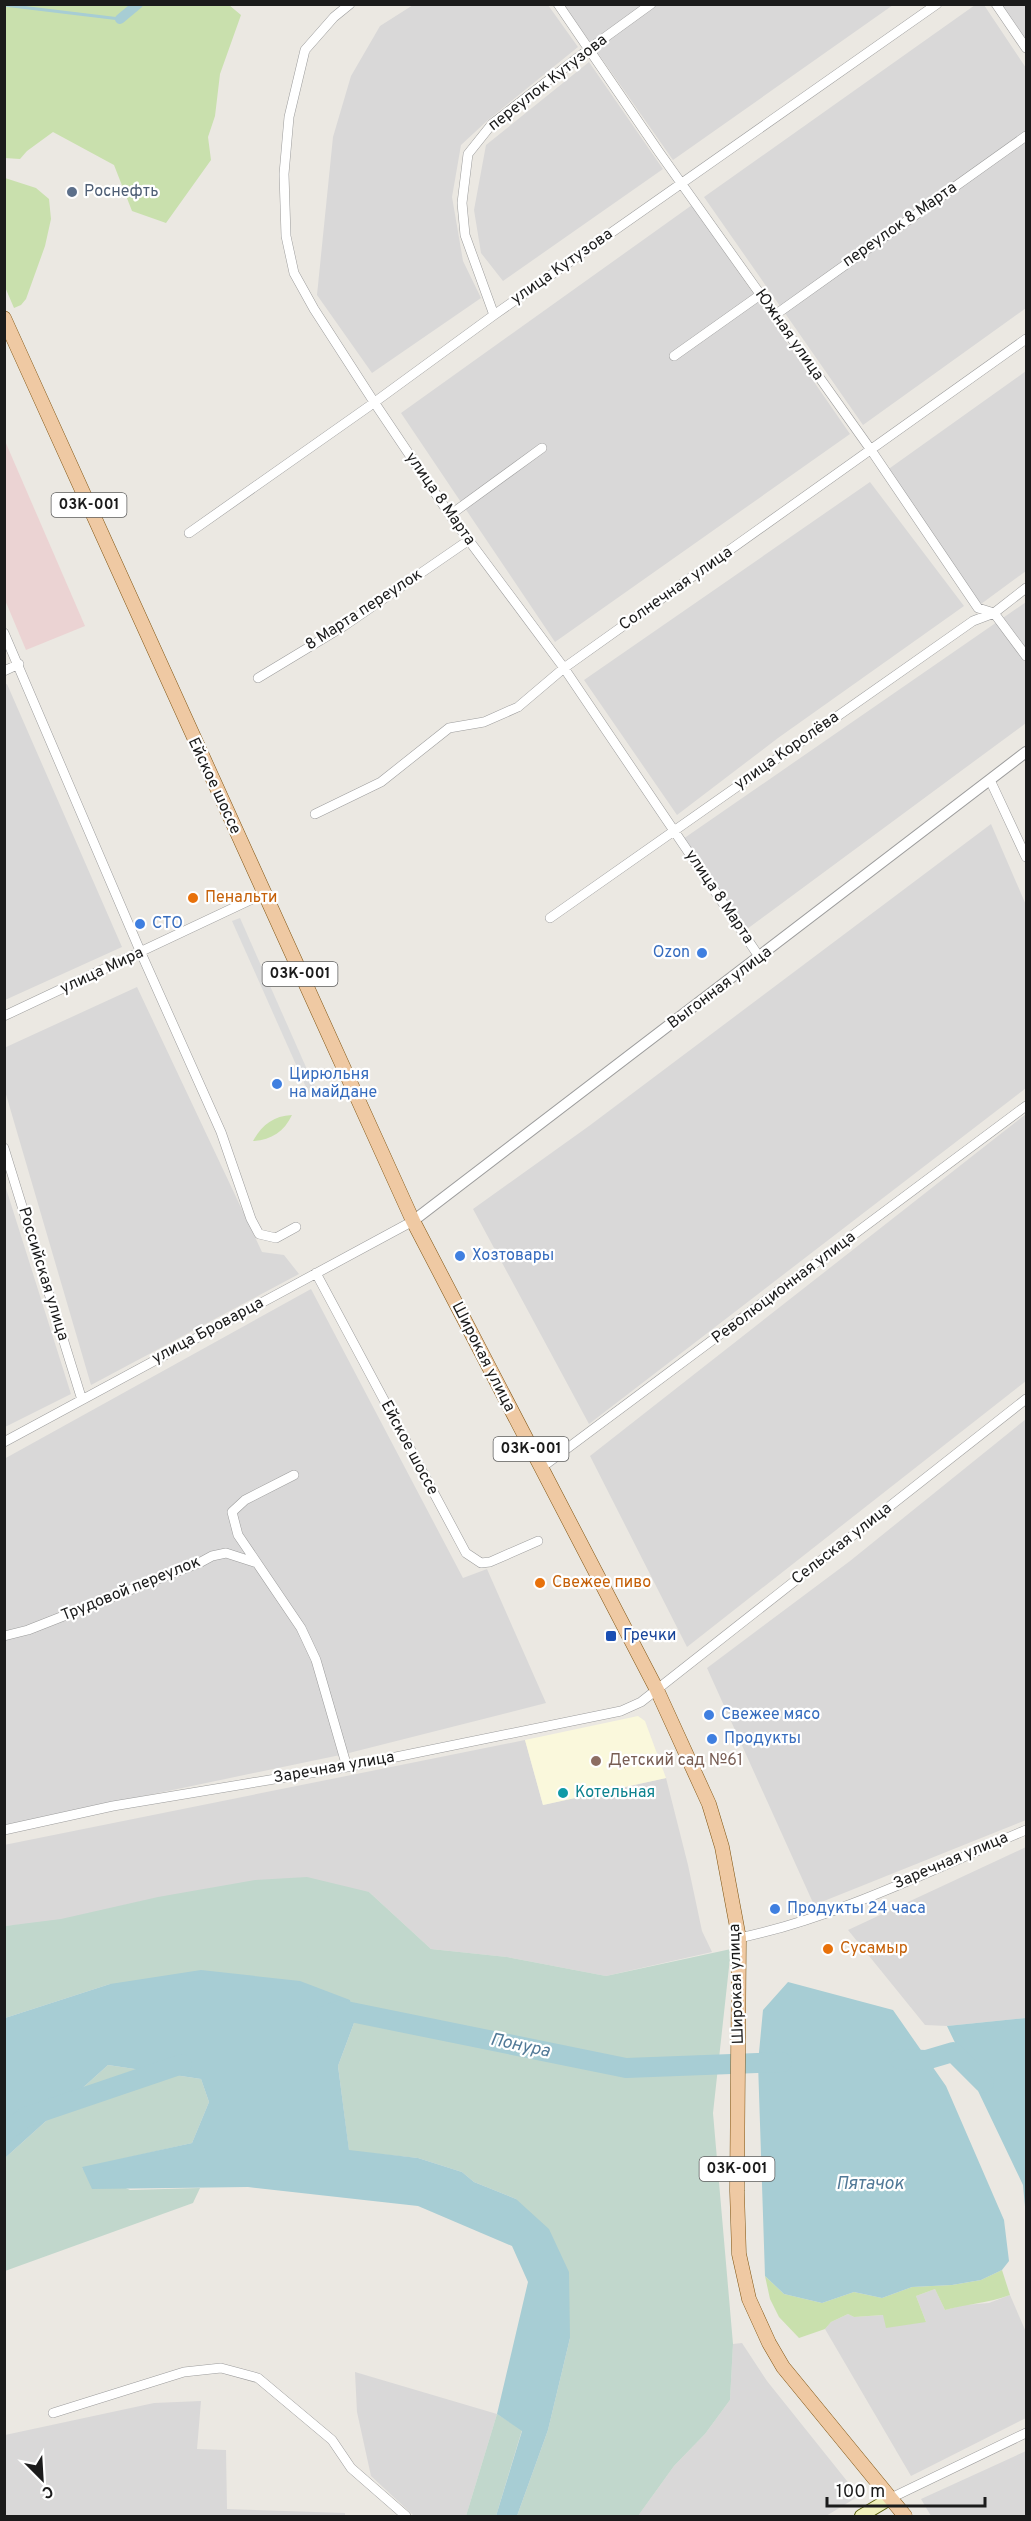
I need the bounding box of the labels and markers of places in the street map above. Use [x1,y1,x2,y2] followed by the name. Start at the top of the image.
[84,182,159,202] place label: Роснефть
[65,185,79,199] marker: Роснефть
[205,888,277,908] place label: Пенальти
[186,891,200,905] marker: Пенальти
[152,914,183,934] place label: СТО
[133,917,147,931] marker: СТО
[653,943,690,963] place label: Ozon
[695,946,709,960] marker: Ozon
[289,1065,377,1103] place label: Цирюльня на майдане
[270,1077,284,1091] marker: Цирюльня на майдане
[472,1246,554,1266] place label: Хозтовары
[453,1249,467,1263] marker: Хозтовары
[552,1573,651,1593] place label: Свежее пиво
[533,1576,547,1590] marker: Свежее пиво
[623,1626,677,1646] place label: Гречки
[604,1629,618,1643] marker: Гречки
[721,1705,820,1725] place label: Свежее мясо
[702,1708,716,1722] marker: Свежее мясо
[724,1729,801,1749] place label: Продукты
[705,1732,719,1746] marker: Продукты
[608,1751,743,1771] place label: Детский сад №61
[589,1754,603,1768] marker: Детский сад №61
[575,1783,655,1803] place label: Котельная
[556,1786,570,1800] marker: Котельная
[787,1899,926,1919] place label: Продукты 24 часа
[768,1902,782,1916] marker: Продукты 24 часа
[840,1939,908,1959] place label: Сусамыр
[821,1942,835,1956] marker: Сусамыр

